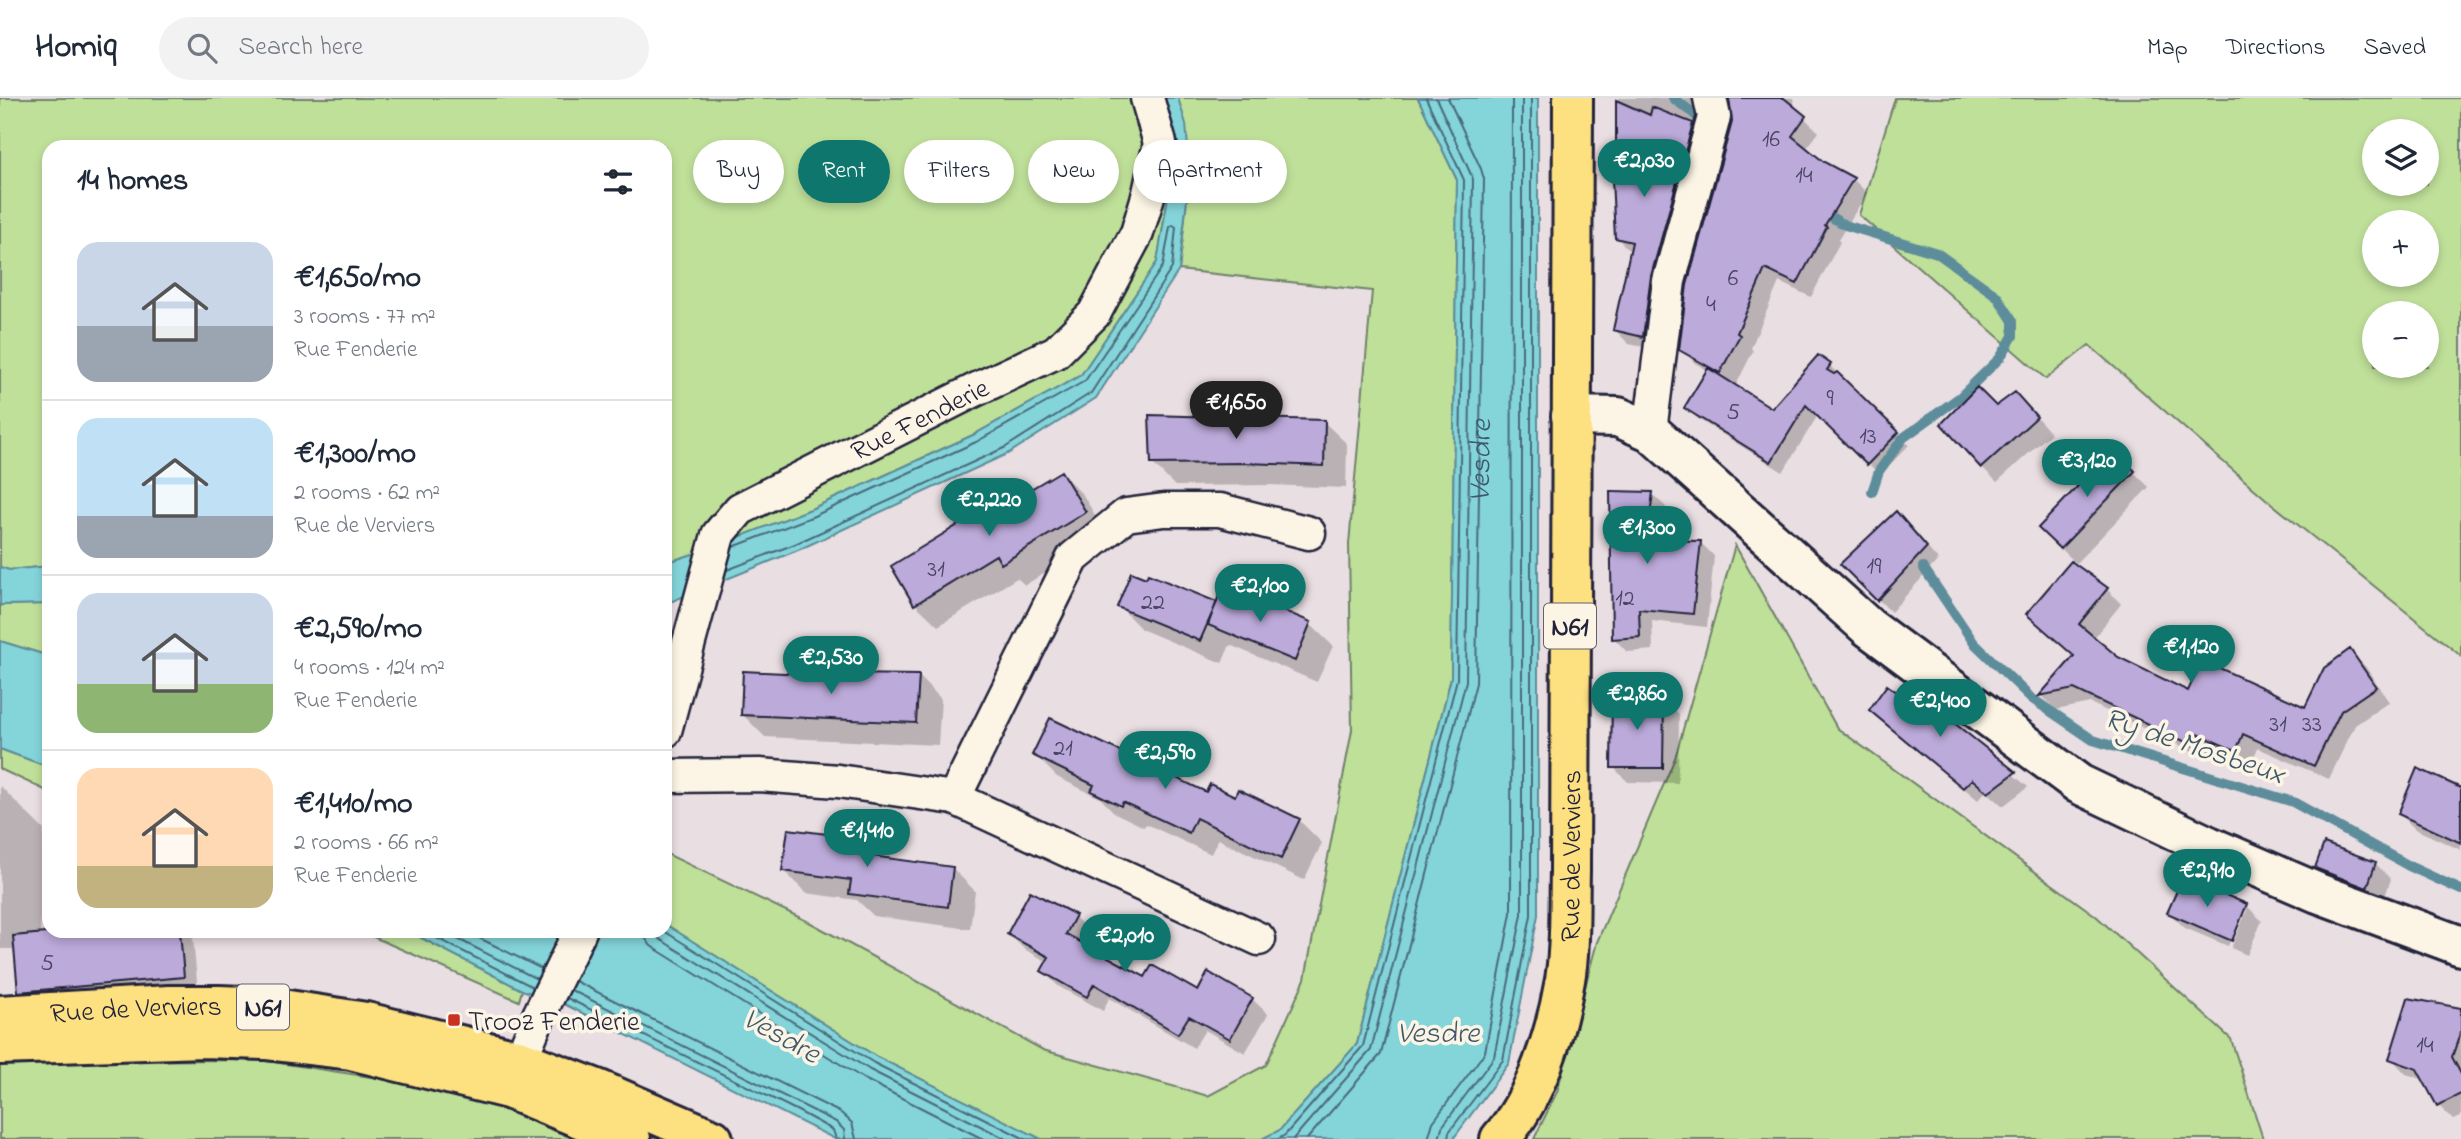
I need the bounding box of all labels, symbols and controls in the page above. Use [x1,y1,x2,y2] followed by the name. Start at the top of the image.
[159,17,649,80] search box
[35,24,117,72] text: Homiq
[183,29,221,67] icon: search
[239,29,363,67] text: Search here
[2147,31,2188,66] text: Map
[2226,31,2325,66] text: Directions
[2363,31,2426,66] text: Saved
[2362,119,2439,378] map controls
[2362,119,2439,196] button: layers
[1762,123,1781,158] house number: 16
[693,140,784,203] chip: Buy
[798,140,890,203] chip: Rent
[904,140,1014,203] chip: Filters
[1028,140,1119,203] chip: New
[1133,140,1287,203] chip: Apartment
[1587,140,1701,199] pin: €2,030
[1614,145,1674,178] text: €2,030
[1795,159,1813,194] house number: 14
[77,160,188,204] text: 14 homes
[599,163,637,201] icon: filters
[2362,210,2439,287] button: +
[294,257,421,301] text: €1,650/mo
[1728,262,1739,297] house number: 6
[133,270,217,354] icon: home
[1706,288,1716,323] house number: 4
[294,301,436,334] text: 3 rooms · 77 m²
[2362,301,2439,378] button: −
[294,334,417,367] text: Rue Fenderie
[845,369,997,474] street label: Rue Fenderie
[1179,382,1293,441] pin: €1,650
[1826,382,1834,417] house number: 9
[1206,387,1266,420] text: €1,650
[1726,396,1740,431] house number: 5
[1460,418,1505,502] water label: Vesdre
[1859,420,1877,455] house number: 13
[294,433,416,477] text: €1,300/mo
[2030,440,2144,499] pin: €3,120
[2058,445,2116,478] text: €3,120
[133,446,217,530] icon: home
[294,477,440,510] text: 2 rooms · 62 m²
[932,478,1046,538] pin: €2,220
[957,484,1021,517] text: €2,220
[1590,506,1704,566] pin: €1,300
[294,510,435,543] text: Rue de Verviers
[1619,512,1675,545] text: €1,300
[1867,550,1882,585] house number: 19
[927,553,945,588] house number: 31
[1203,564,1317,624] pin: €2,100
[1231,570,1289,603] text: €2,100
[1615,582,1635,617] house number: 12
[1141,586,1165,621] house number: 22
[1544,604,1596,648] road number: N61
[294,608,422,652] text: €2,590/mo
[133,621,217,705] icon: home
[2134,626,2248,685] pin: €1,120
[2163,631,2219,664] text: €1,120
[774,636,888,696] pin: €2,530
[799,642,863,675] text: €2,530
[294,652,445,685] text: 4 rooms · 124 m²
[1580,672,1694,732] pin: €2,860
[1607,678,1667,711] text: €2,860
[1883,680,1997,739] pin: €2,400
[294,685,417,718] text: Rue Fenderie
[1910,685,1970,718] text: €2,400
[2098,698,2292,799] water label: Ry de Mosbeux
[2269,708,2287,743] house number: 31
[2302,708,2322,743] house number: 33
[1053,732,1073,767] house number: 21
[1108,732,1222,791] pin: €2,590
[1134,737,1196,770] text: €2,590
[1552,770,1594,943] street label: Rue de Verviers
[294,783,413,827] text: €1,410/mo
[133,796,217,880] icon: home
[810,810,924,869] pin: €1,410
[840,815,894,848] text: €1,410
[294,827,439,860] text: 2 rooms · 66 m²
[2150,850,2264,909] pin: €2,910
[2179,855,2235,888] text: €2,910
[294,860,417,893] text: Rue Fenderie
[1068,914,1182,974] pin: €2,010
[1096,920,1154,953] text: €2,010
[40,947,54,982] house number: 5
[237,985,289,1030] road number: N61
[49,988,222,1036] street label: Rue de Verviers
[734,998,829,1078] water label: Vesdre
[468,1003,640,1044] place label: Trooz Fenderie
[446,1012,462,1028] marker: Trooz Fenderie
[1397,1013,1481,1057] water label: Vesdre
[2416,1029,2434,1064] house number: 14

